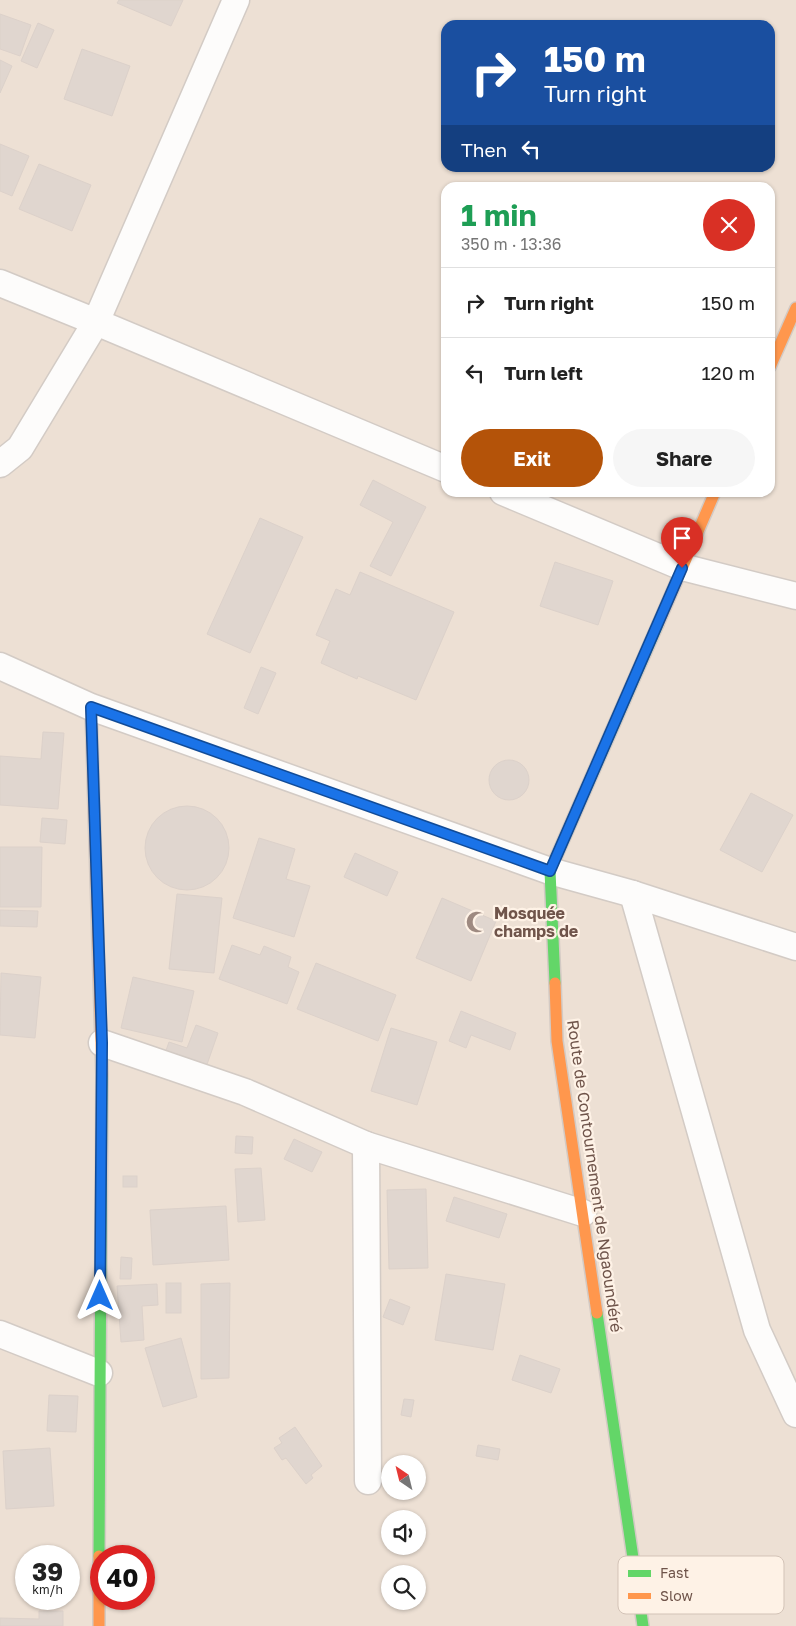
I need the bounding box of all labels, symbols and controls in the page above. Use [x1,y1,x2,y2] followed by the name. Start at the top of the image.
[544,38,646,80] text: 150 m
[461,40,526,105] icon: right
[544,80,647,107] text: Turn right
[517,135,545,163] icon: left
[461,138,507,161] text: Then
[461,197,537,233] text: 1 min
[703,199,755,251] button: close
[461,234,561,254] text: 350 m · 13:36
[461,289,489,317] icon: right
[504,291,594,314] text: Turn right
[701,291,755,314] text: 150 m
[461,359,489,387] icon: left
[504,361,583,384] text: Turn left
[701,361,755,384] text: 120 m
[461,429,603,487] button: Exit
[613,429,755,487] button: Share
[661,517,703,568] pin
[668,524,696,552] icon: arrive
[494,903,578,941] place label: Mosquée champs de
[464,909,490,935] mosque icon: Mosquée champs de
[563,1019,627,1333] street label: Route de Contournement de Ngaoundéré
[73,1269,125,1321] position arrow
[381,1455,426,1500] north arrow
[381,1455,426,1610] map controls
[381,1510,426,1555] button: sound
[90,1545,155,1610] speed limit sign: 40
[32,1556,63,1587] text: 39
[618,1556,784,1614] legend
[660,1564,689,1581] text: Fast
[381,1565,426,1610] button: search
[32,1582,63,1597] text: km/h
[660,1587,693,1604] text: Slow

